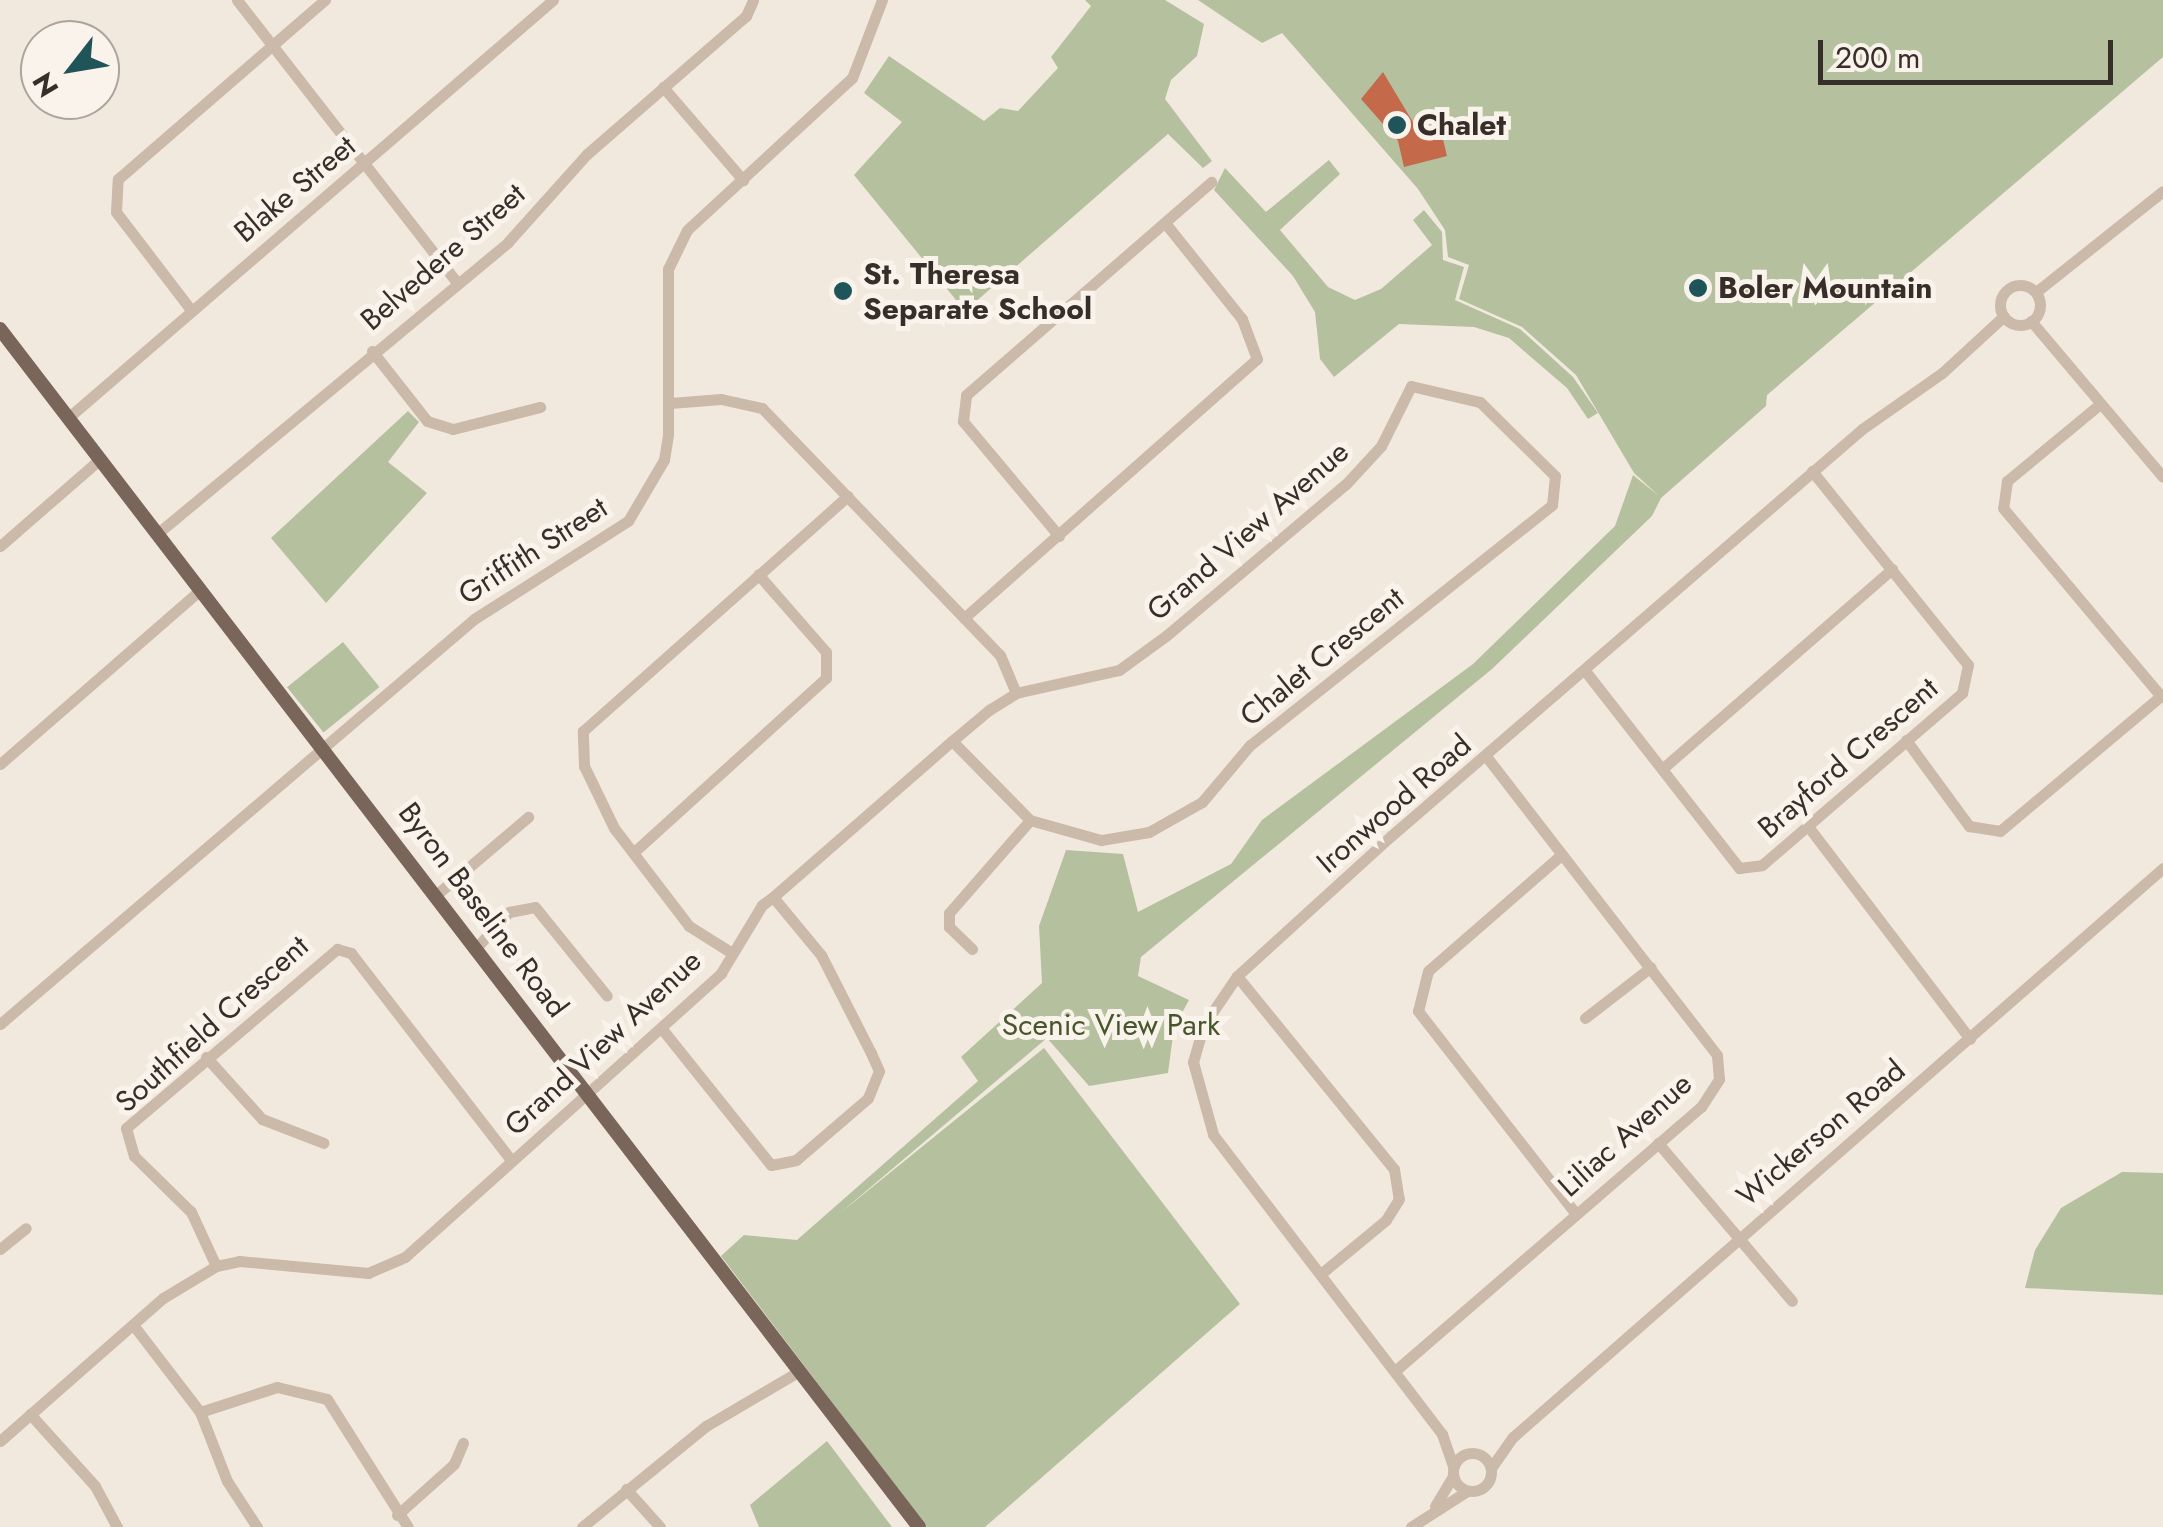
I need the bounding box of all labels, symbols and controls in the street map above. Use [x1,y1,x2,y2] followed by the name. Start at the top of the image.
[20,20,120,120] north arrow
[1823,20,2118,82] scale bar
[1835,36,1920,79] text: 200 m
[22,65,69,105] text: N
[1417,107,1506,143] place label: Chalet
[1386,114,1408,136] marker: Chalet
[227,128,363,250] street label: Blake Street
[354,176,532,338] street label: Belvedere Street
[863,256,1092,326] place label: St. Theresa Separate School
[1718,270,1932,306] place label: Boler Mountain
[1687,277,1709,299] marker: Boler Mountain
[832,280,854,302] marker: St. Theresa Separate School
[1140,434,1356,628] street label: Grand View Avenue
[452,490,614,612] street label: Griffith Street
[1233,580,1411,734] street label: Chalet Crescent
[1751,670,1945,846] street label: Brayford Crescent
[1309,727,1479,881] street label: Ironwood Road
[391,796,575,1024] street label: Byron Baseline Road
[108,928,316,1120] street label: Southfield Crescent
[497,943,709,1143] street label: Grand View Avenue
[1002,1007,1220,1043] park label: Scenic View Park
[1730,1052,1912,1214] street label: Wickerson Road
[1551,1066,1699,1204] street label: Liliac Avenue

